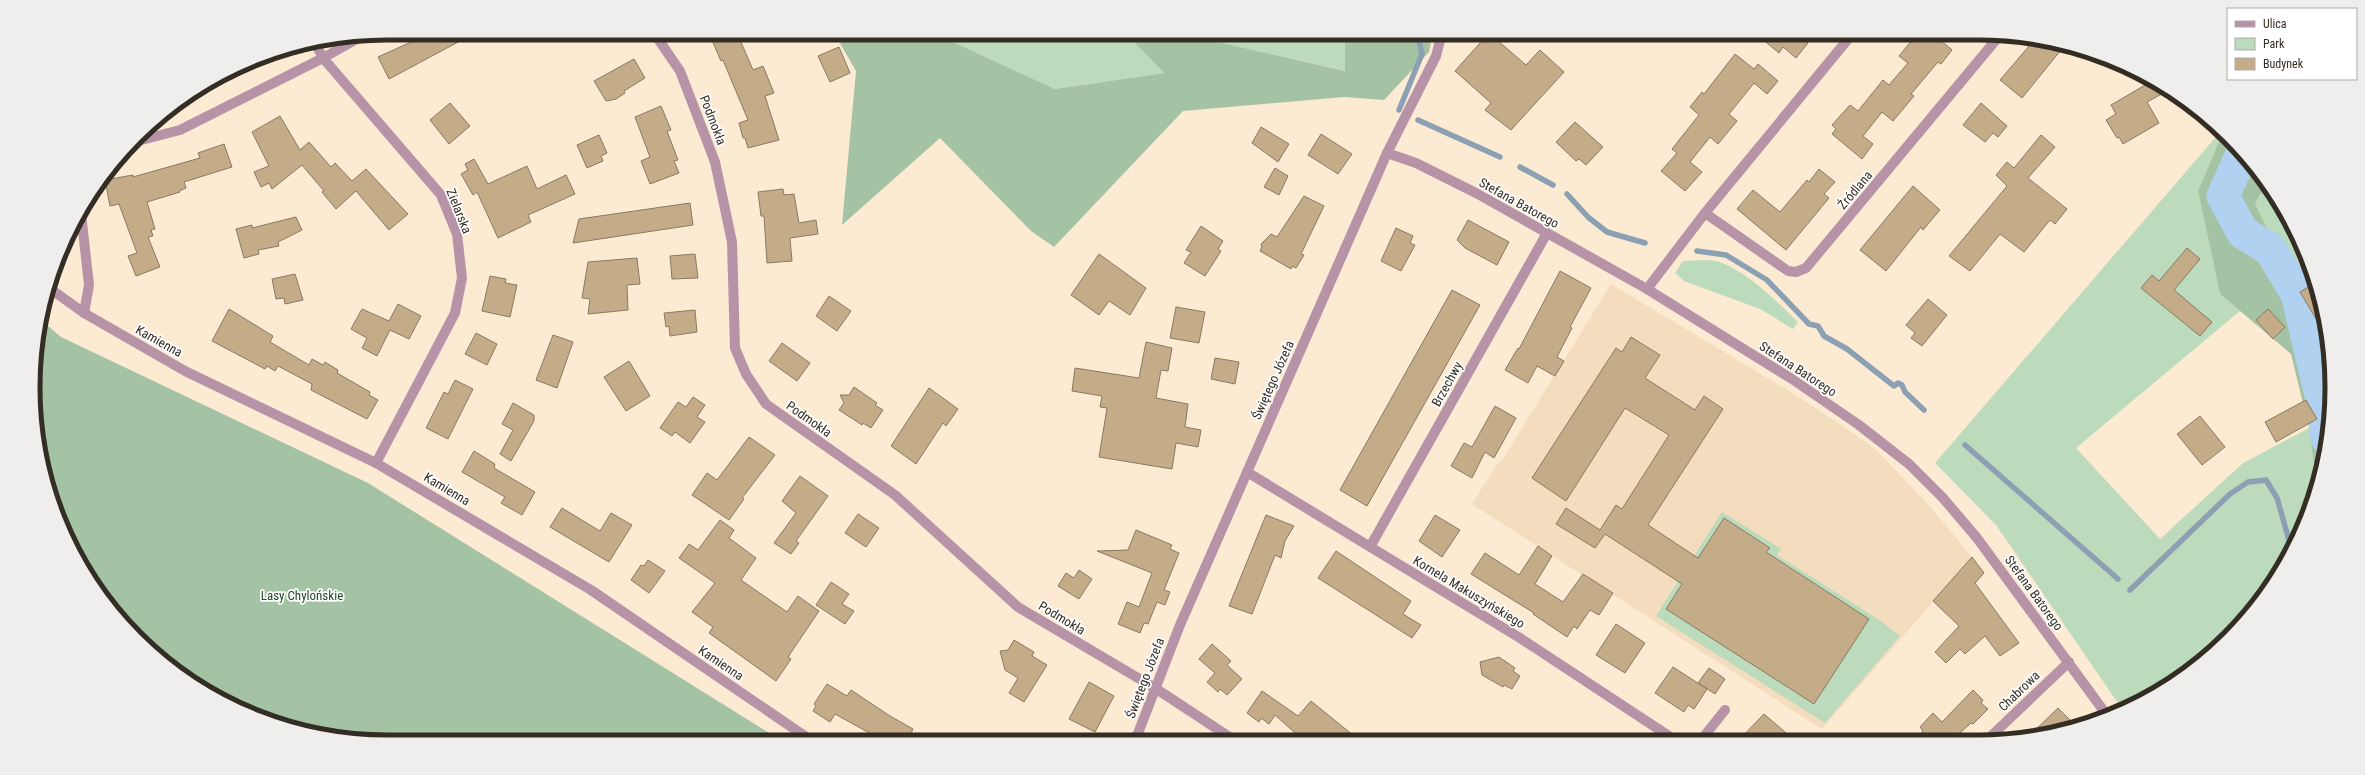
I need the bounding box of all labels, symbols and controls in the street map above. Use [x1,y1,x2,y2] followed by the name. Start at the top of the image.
[2227,8,2357,80] legend
[2263,17,2287,31] text: Ulica
[2263,37,2285,51] text: Park
[2263,57,2304,71] text: Budynek
[697,93,729,147] street label: Podmokła
[1835,168,1875,212] street label: Źródlana
[1476,175,1562,231] street label: Stefana Batorego
[443,186,475,236] street label: Zielarska
[133,322,185,360] street label: Kamienna
[1249,338,1297,422] street label: Świętego Józefa
[1757,338,1839,400] street label: Stefana Batorego
[1429,358,1466,409] street label: Brzechwy
[783,398,835,440] street label: Podmokła
[421,469,473,509] street label: Kamienna
[1411,553,1527,631] street label: Kornela Makuszyńskiego
[2002,553,2066,633] street label: Stefana Batorego
[261,588,343,603] park label: Lasy Chylońskie
[1036,598,1088,638] street label: Podmokła
[1123,636,1167,720] street label: Świętego Józefa
[696,643,746,683] street label: Kamienna
[1995,668,2043,714] street label: Chabrowa

